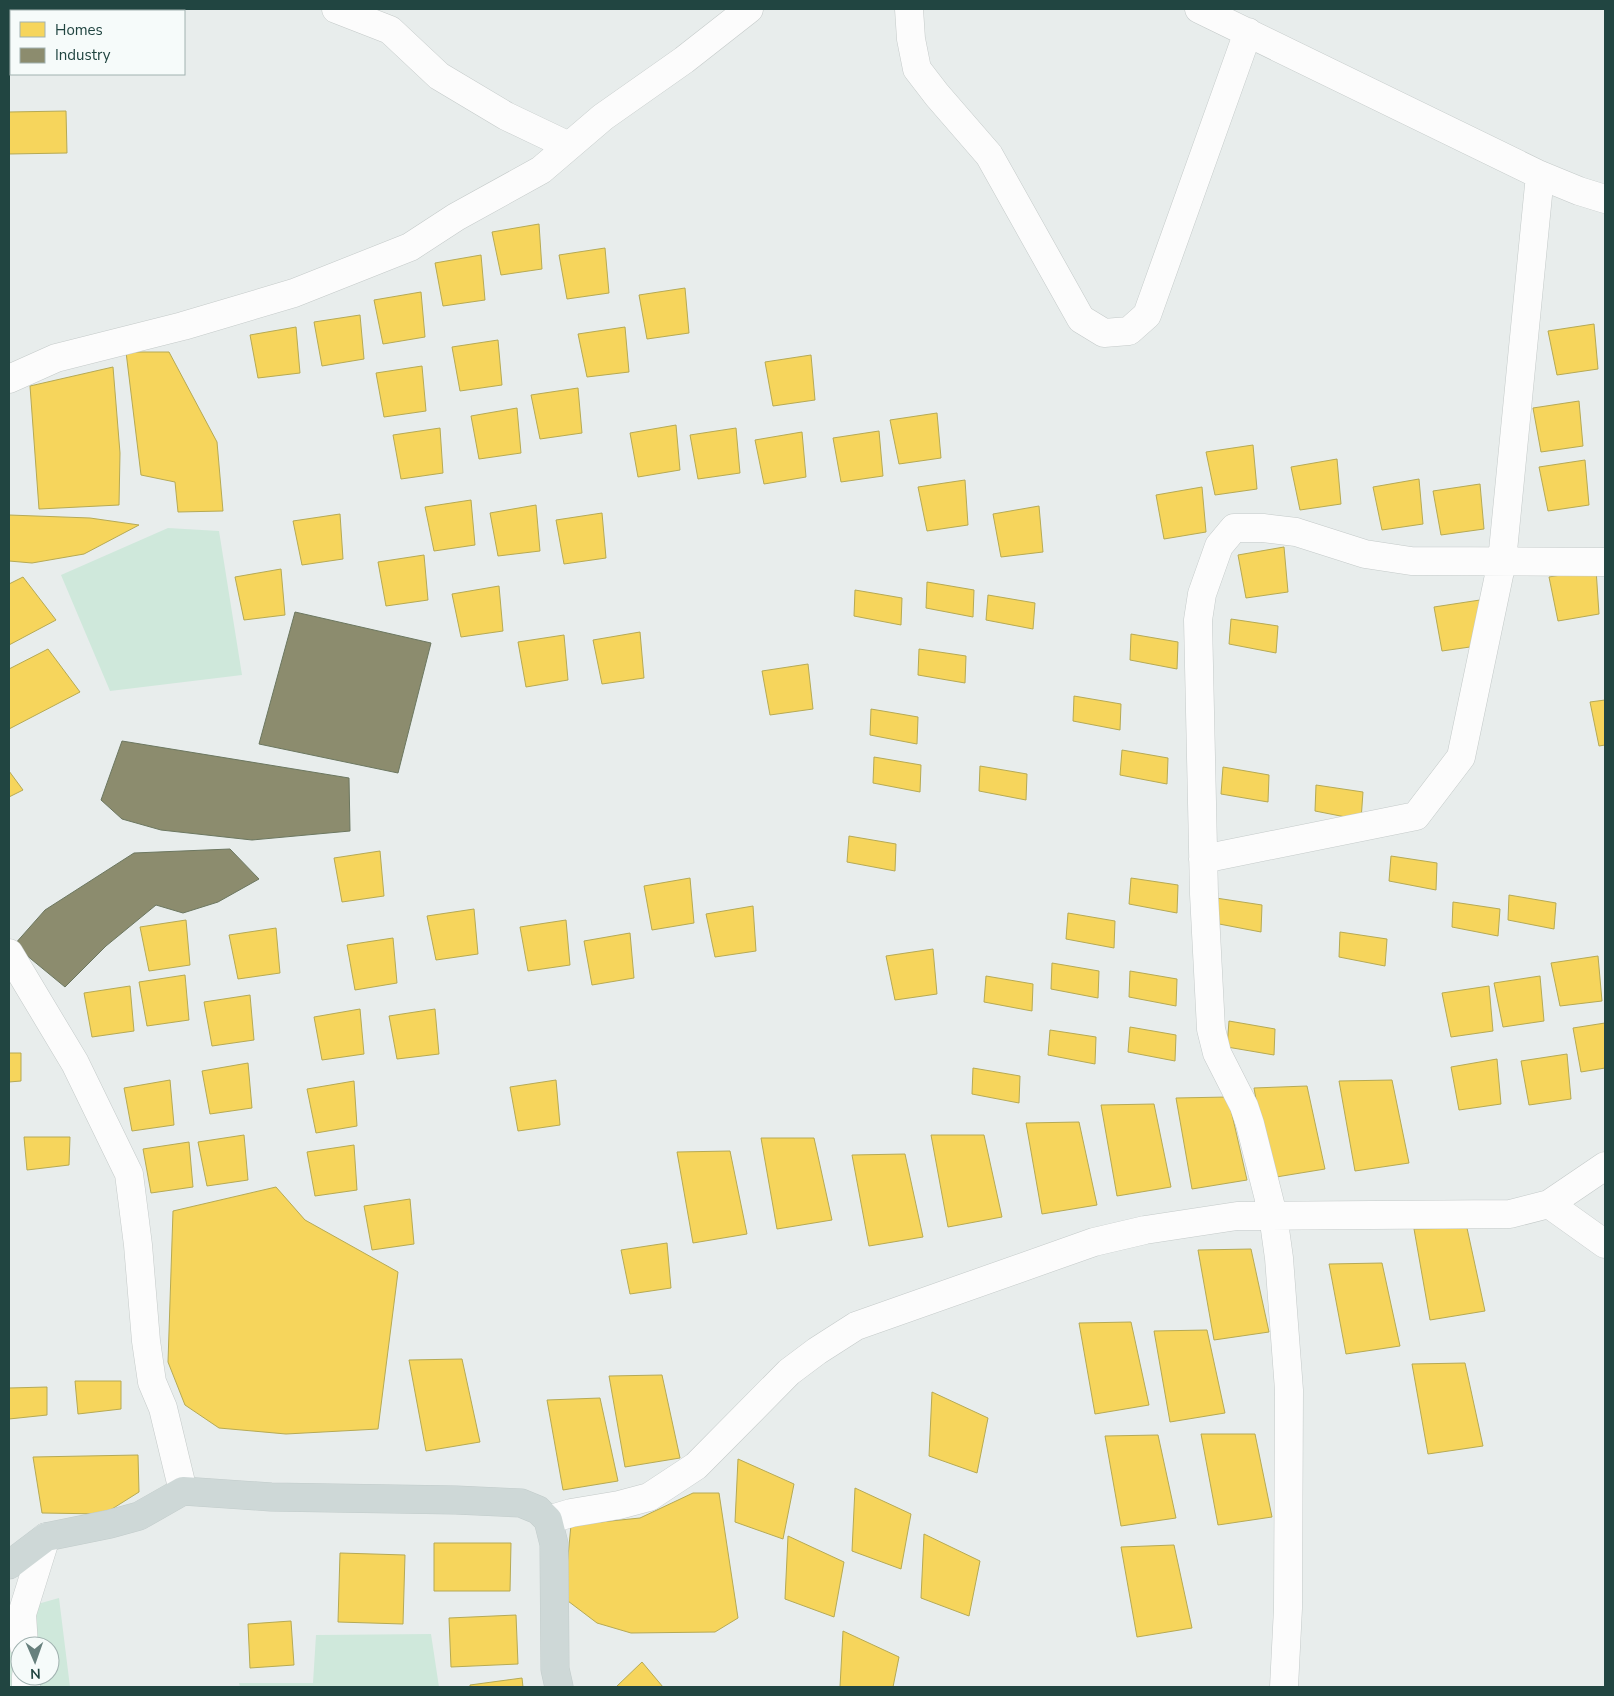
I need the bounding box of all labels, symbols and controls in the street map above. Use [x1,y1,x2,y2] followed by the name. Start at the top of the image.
[10,10,185,75] legend
[55,20,103,40] text: Homes
[55,45,111,65] text: Industry
[10,1636,60,1686] north arrow
[30,1664,41,1683] text: N

